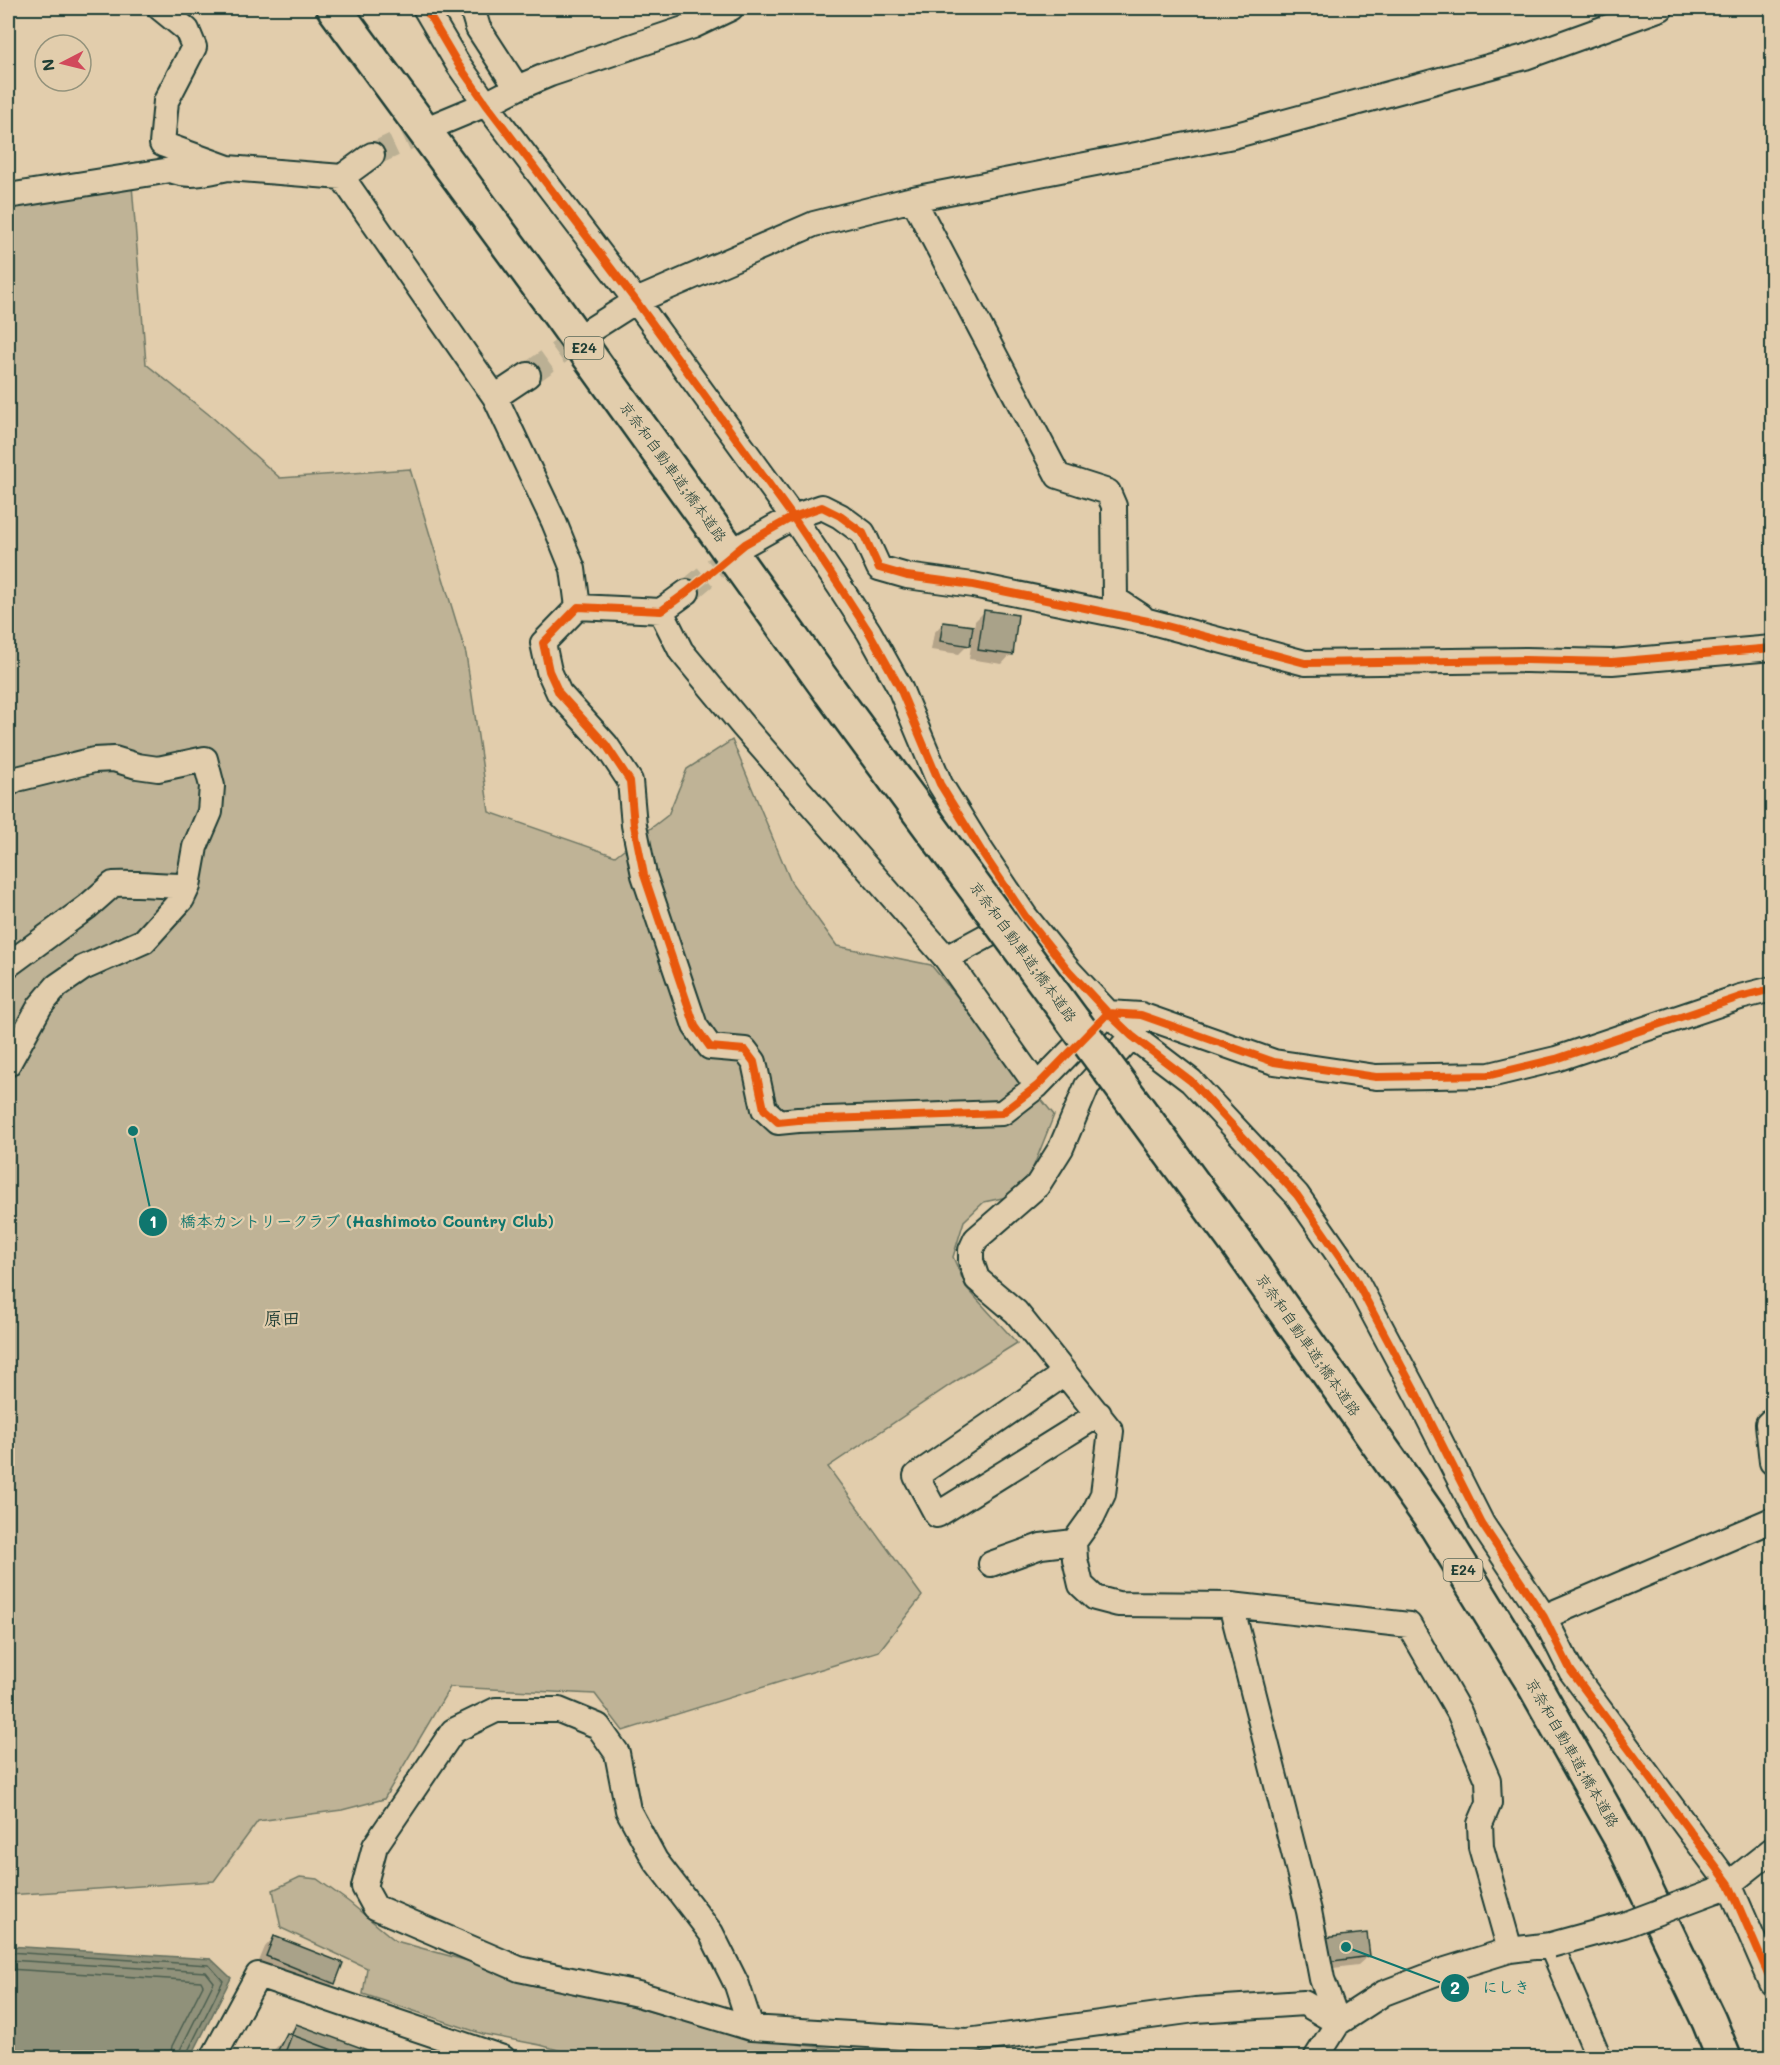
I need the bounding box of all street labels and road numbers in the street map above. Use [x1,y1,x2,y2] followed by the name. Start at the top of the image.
[564,337,604,359] road number: E24
[616,397,732,546] street label: 京奈和自動車道;橋本道路
[966,877,1082,1026] street label: 京奈和自動車道;橋本道路
[1252,1269,1366,1420] street label: 京奈和自動車道;橋本道路
[1444,1559,1482,1581] road number: E24
[1522,1674,1624,1831] street label: 京奈和自動車道;橋本道路

